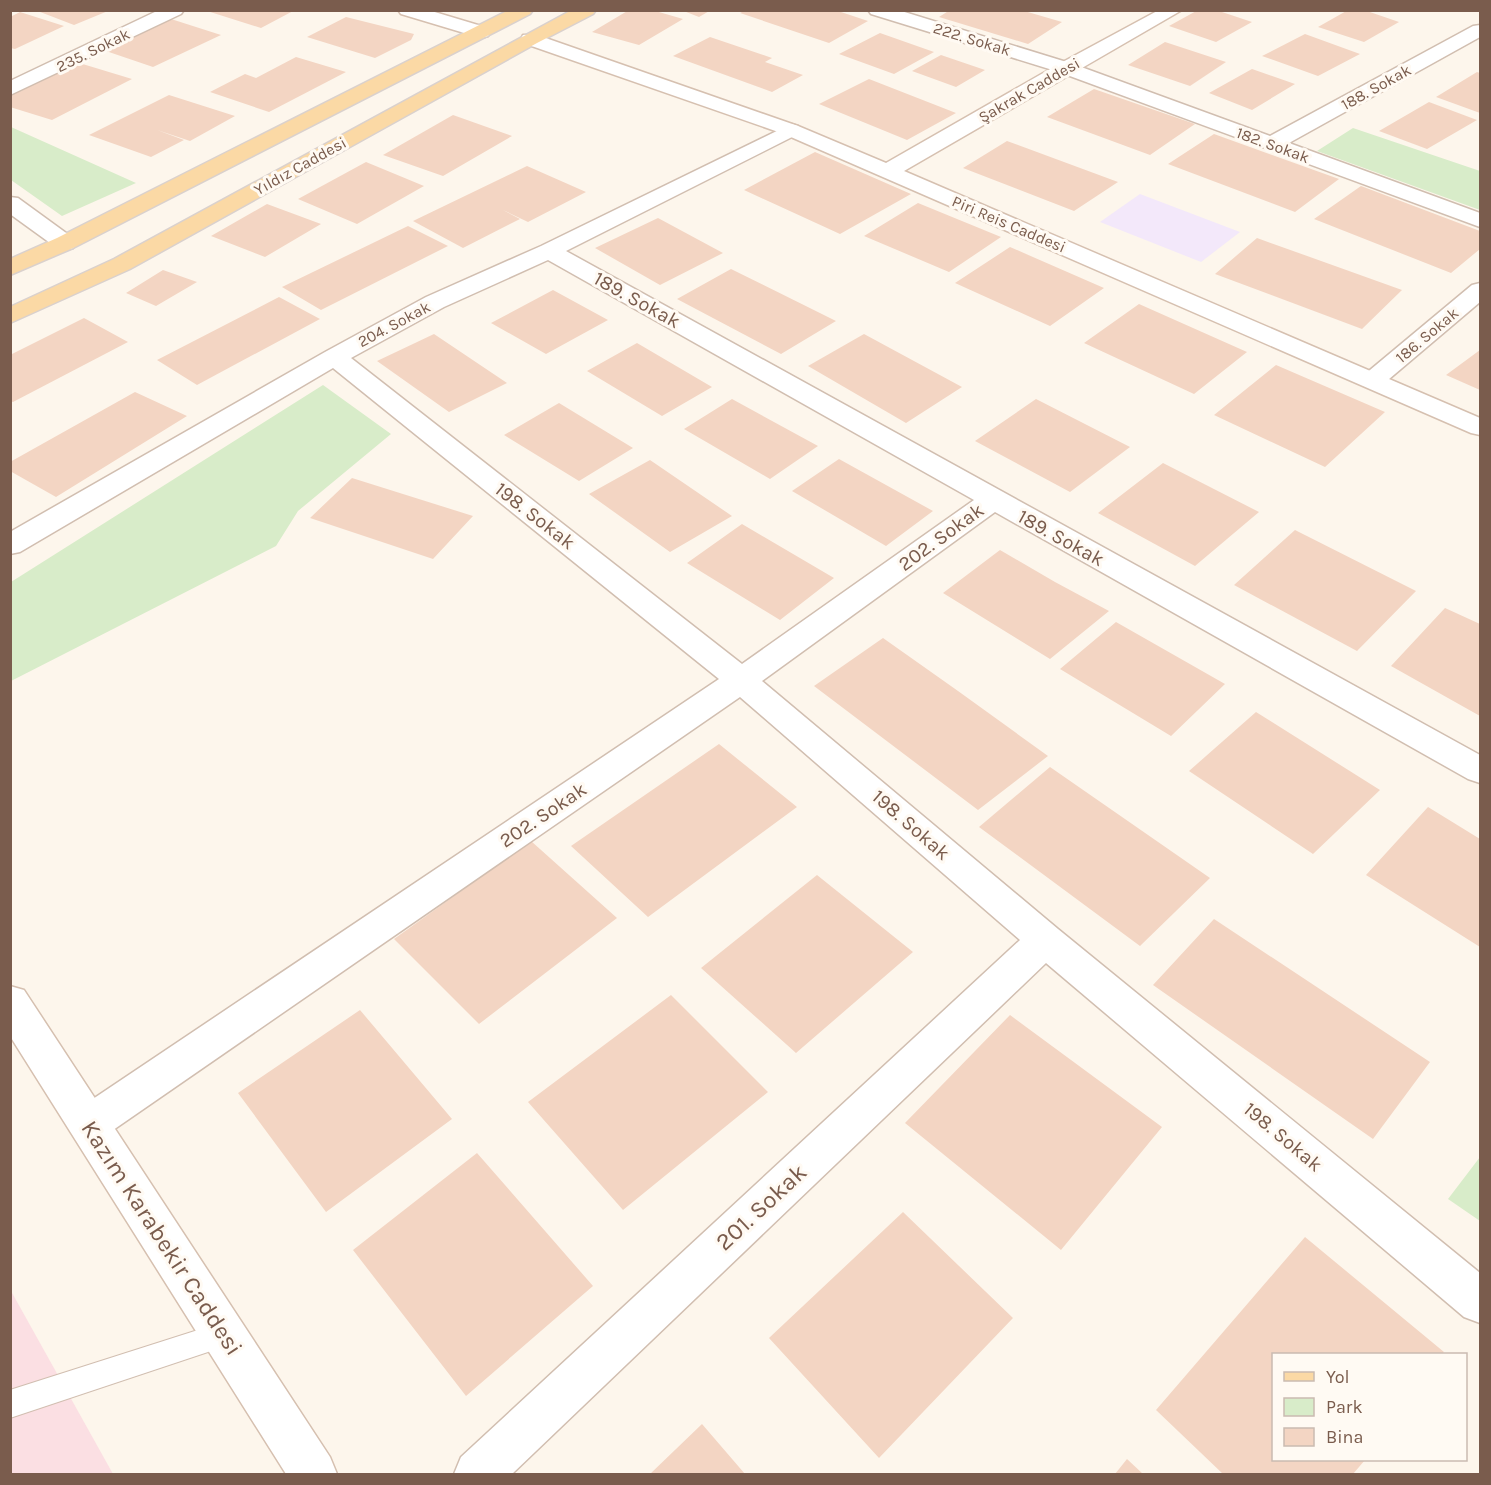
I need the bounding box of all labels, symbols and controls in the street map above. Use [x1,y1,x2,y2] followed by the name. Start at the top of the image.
[931,18,1013,60] street label: 222. Sokak
[53,24,133,76] street label: 235. Sokak
[975,53,1083,127] street label: Şakrak Caddesi
[1338,60,1414,114] street label: 188. Sokak
[1234,123,1312,167] street label: 182. Sokak
[251,133,349,199] street label: Yıldız Caddesi
[949,191,1069,257] street label: Piri Reis Caddesi
[590,267,684,333] street label: 189. Sokak
[354,297,434,351] street label: 204. Sokak
[1392,303,1462,367] street label: 186. Sokak
[490,478,580,554] street label: 198. Sokak
[894,498,988,576] street label: 202. Sokak
[1014,505,1108,571] street label: 189. Sokak
[495,778,591,852] street label: 202. Sokak
[867,785,955,865] street label: 198. Sokak
[1239,1098,1327,1176] street label: 198. Sokak
[76,1115,248,1361] street label: Kazım Karabekir Caddesi
[710,1158,812,1256] street label: 201. Sokak
[1272,1353,1467,1461] legend
[1326,1366,1350,1388] text: Yol
[1326,1396,1363,1418] text: Park
[1326,1426,1363,1448] text: Bina

